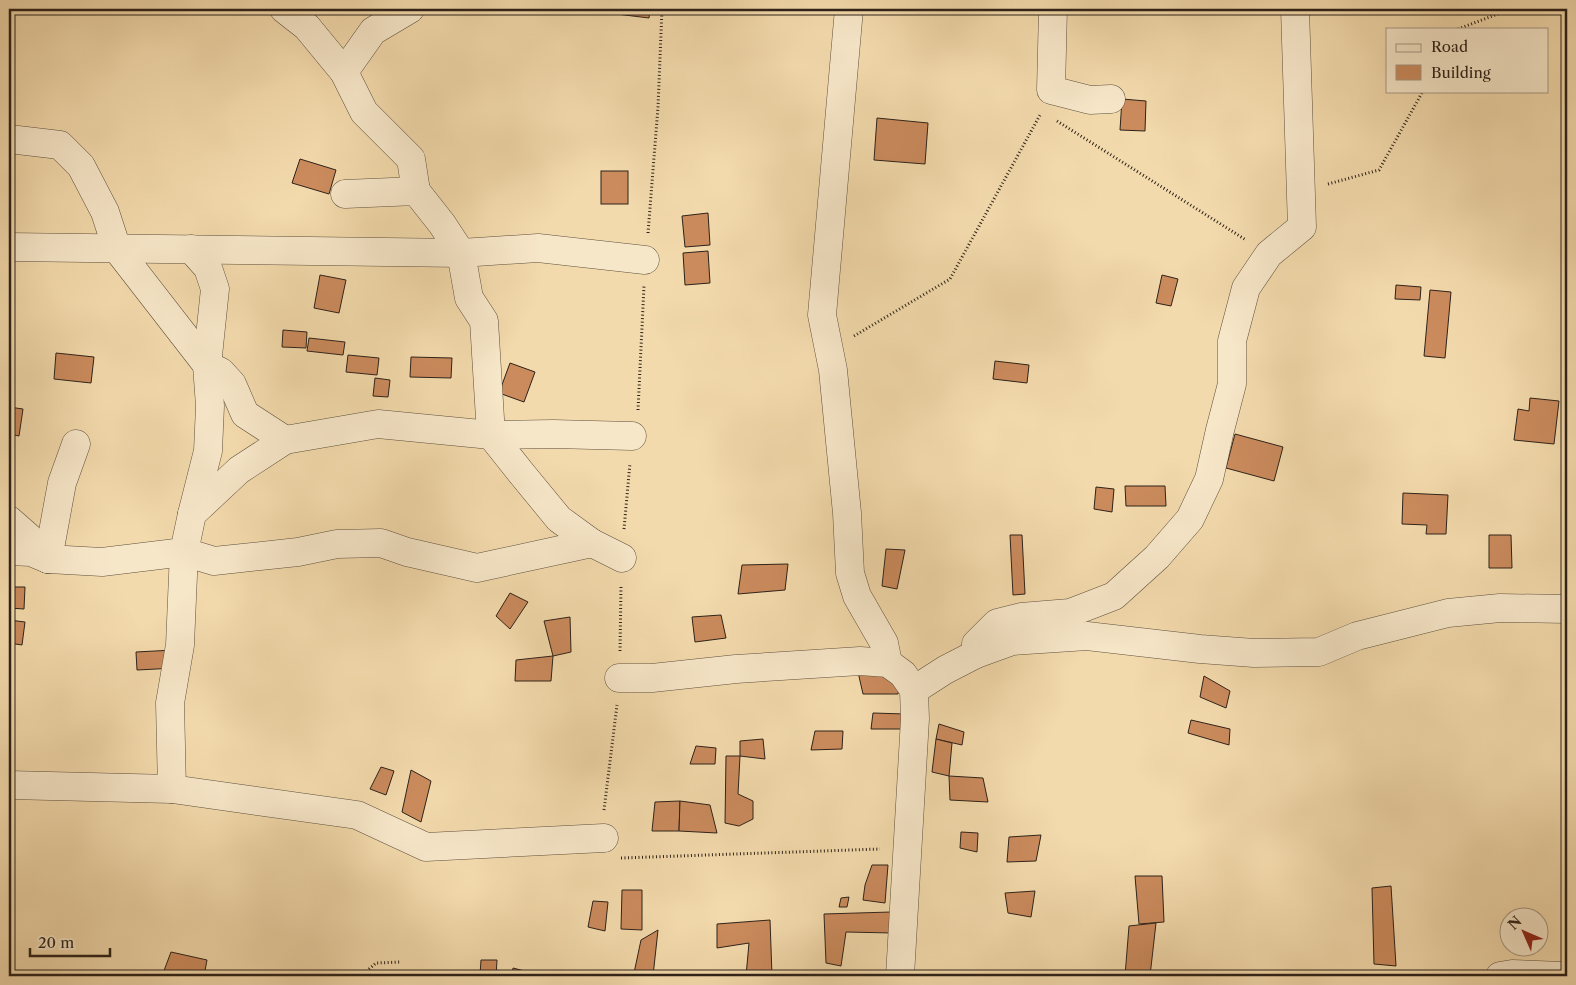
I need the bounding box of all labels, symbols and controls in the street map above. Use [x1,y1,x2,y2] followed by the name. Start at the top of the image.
[1386,28,1548,92] legend
[1431,37,1468,56] text: Road
[1431,63,1491,82] text: Building
[1498,908,1548,958] north arrow
[1504,912,1525,933] text: N
[30,925,110,957] scale bar
[38,933,74,952] text: 20 m

